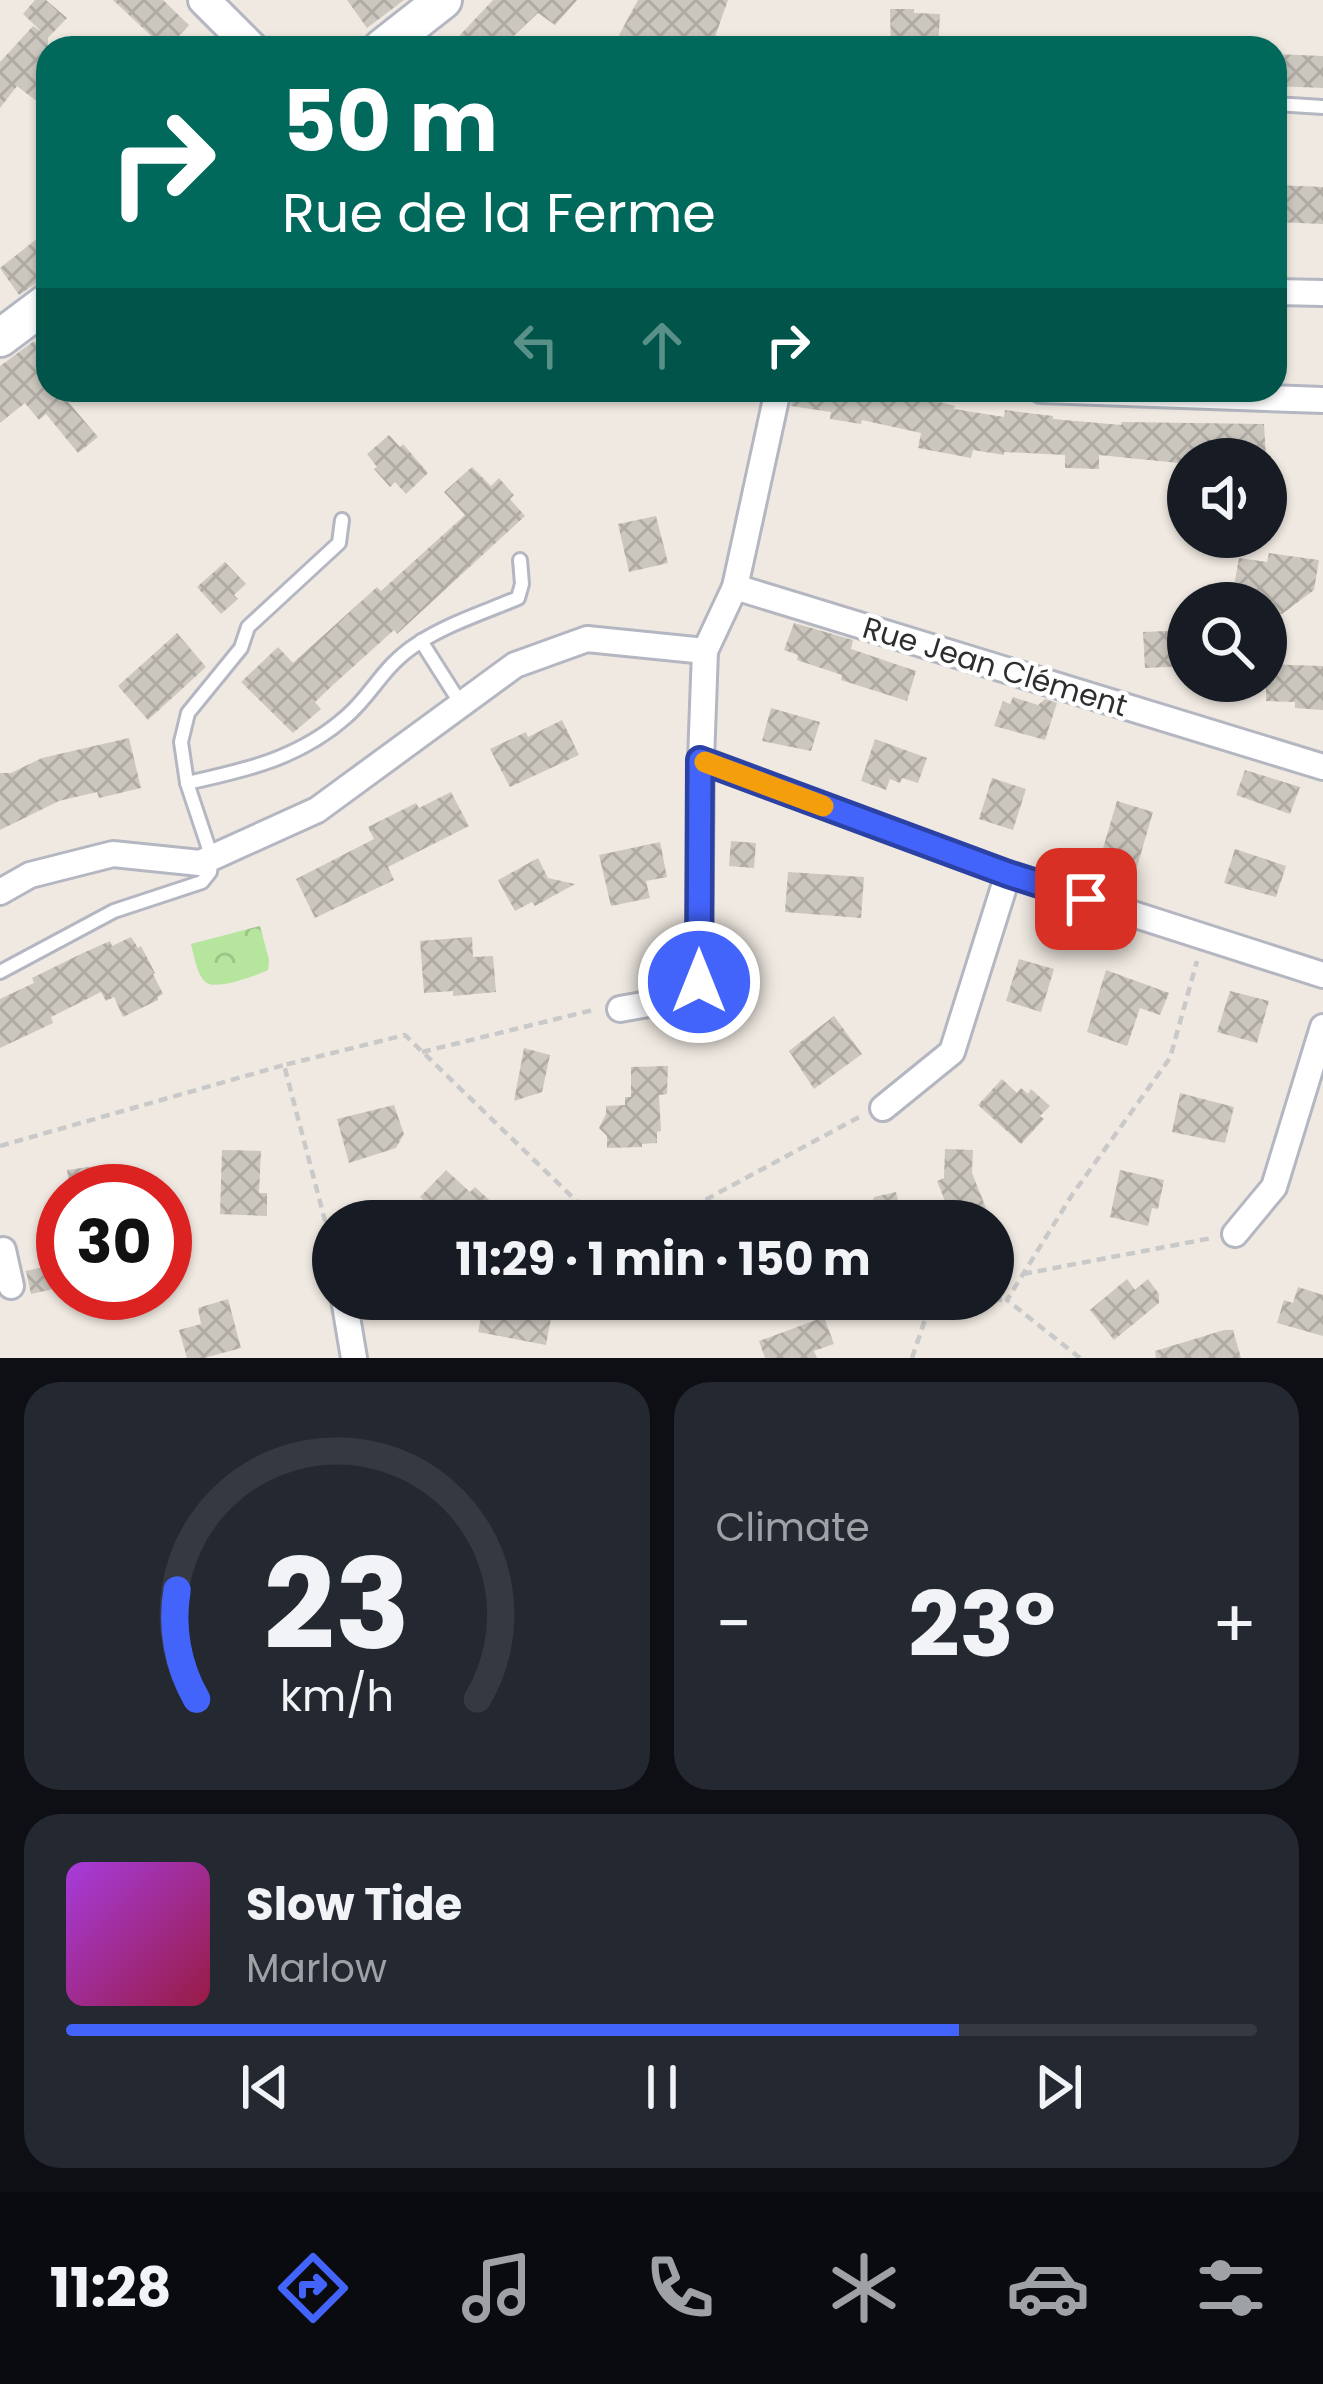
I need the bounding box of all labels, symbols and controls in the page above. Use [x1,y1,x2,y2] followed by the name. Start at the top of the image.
[282,63,498,180] text: 50 m
[84,84,240,240] icon: right
[282,175,716,251] text: Rue de la Ferme
[503,312,569,378] icon: left
[629,312,695,378] icon: ahead
[755,312,821,378] icon: right
[1167,438,1287,702] map controls
[1167,438,1287,558] button: sound
[1167,582,1287,702] button: search
[857,606,1133,727] street label: Rue Jean Clément
[1035,848,1137,950] pin
[1053,866,1119,932] icon: arrive
[636,919,762,1045] position arrow
[36,1164,192,1320] speed limit sign: 30
[455,1228,871,1291] text: 11:29 · 1 min · 150 m
[716,1500,870,1555] text: Climate
[263,1517,410,1692] text: 23
[908,1561,1056,1688] text: 23°
[716,1578,752,1670] text: −
[1212,1578,1257,1670] text: +
[280,1666,394,1726] text: km/h
[246,1873,462,1936] text: Slow Tide
[246,1941,387,1996] text: Marlow
[232,2054,298,2120] icon: previous
[629,2054,695,2120] icon: pause
[1026,2054,1092,2120] icon: next
[271,2246,355,2330] icon: directions
[455,2246,539,2330] icon: music
[638,2246,722,2330] icon: phone
[822,2246,906,2330] icon: climate
[1006,2246,1090,2330] icon: car
[1189,2246,1273,2330] icon: filters
[50,2250,172,2326] text: 11:28

